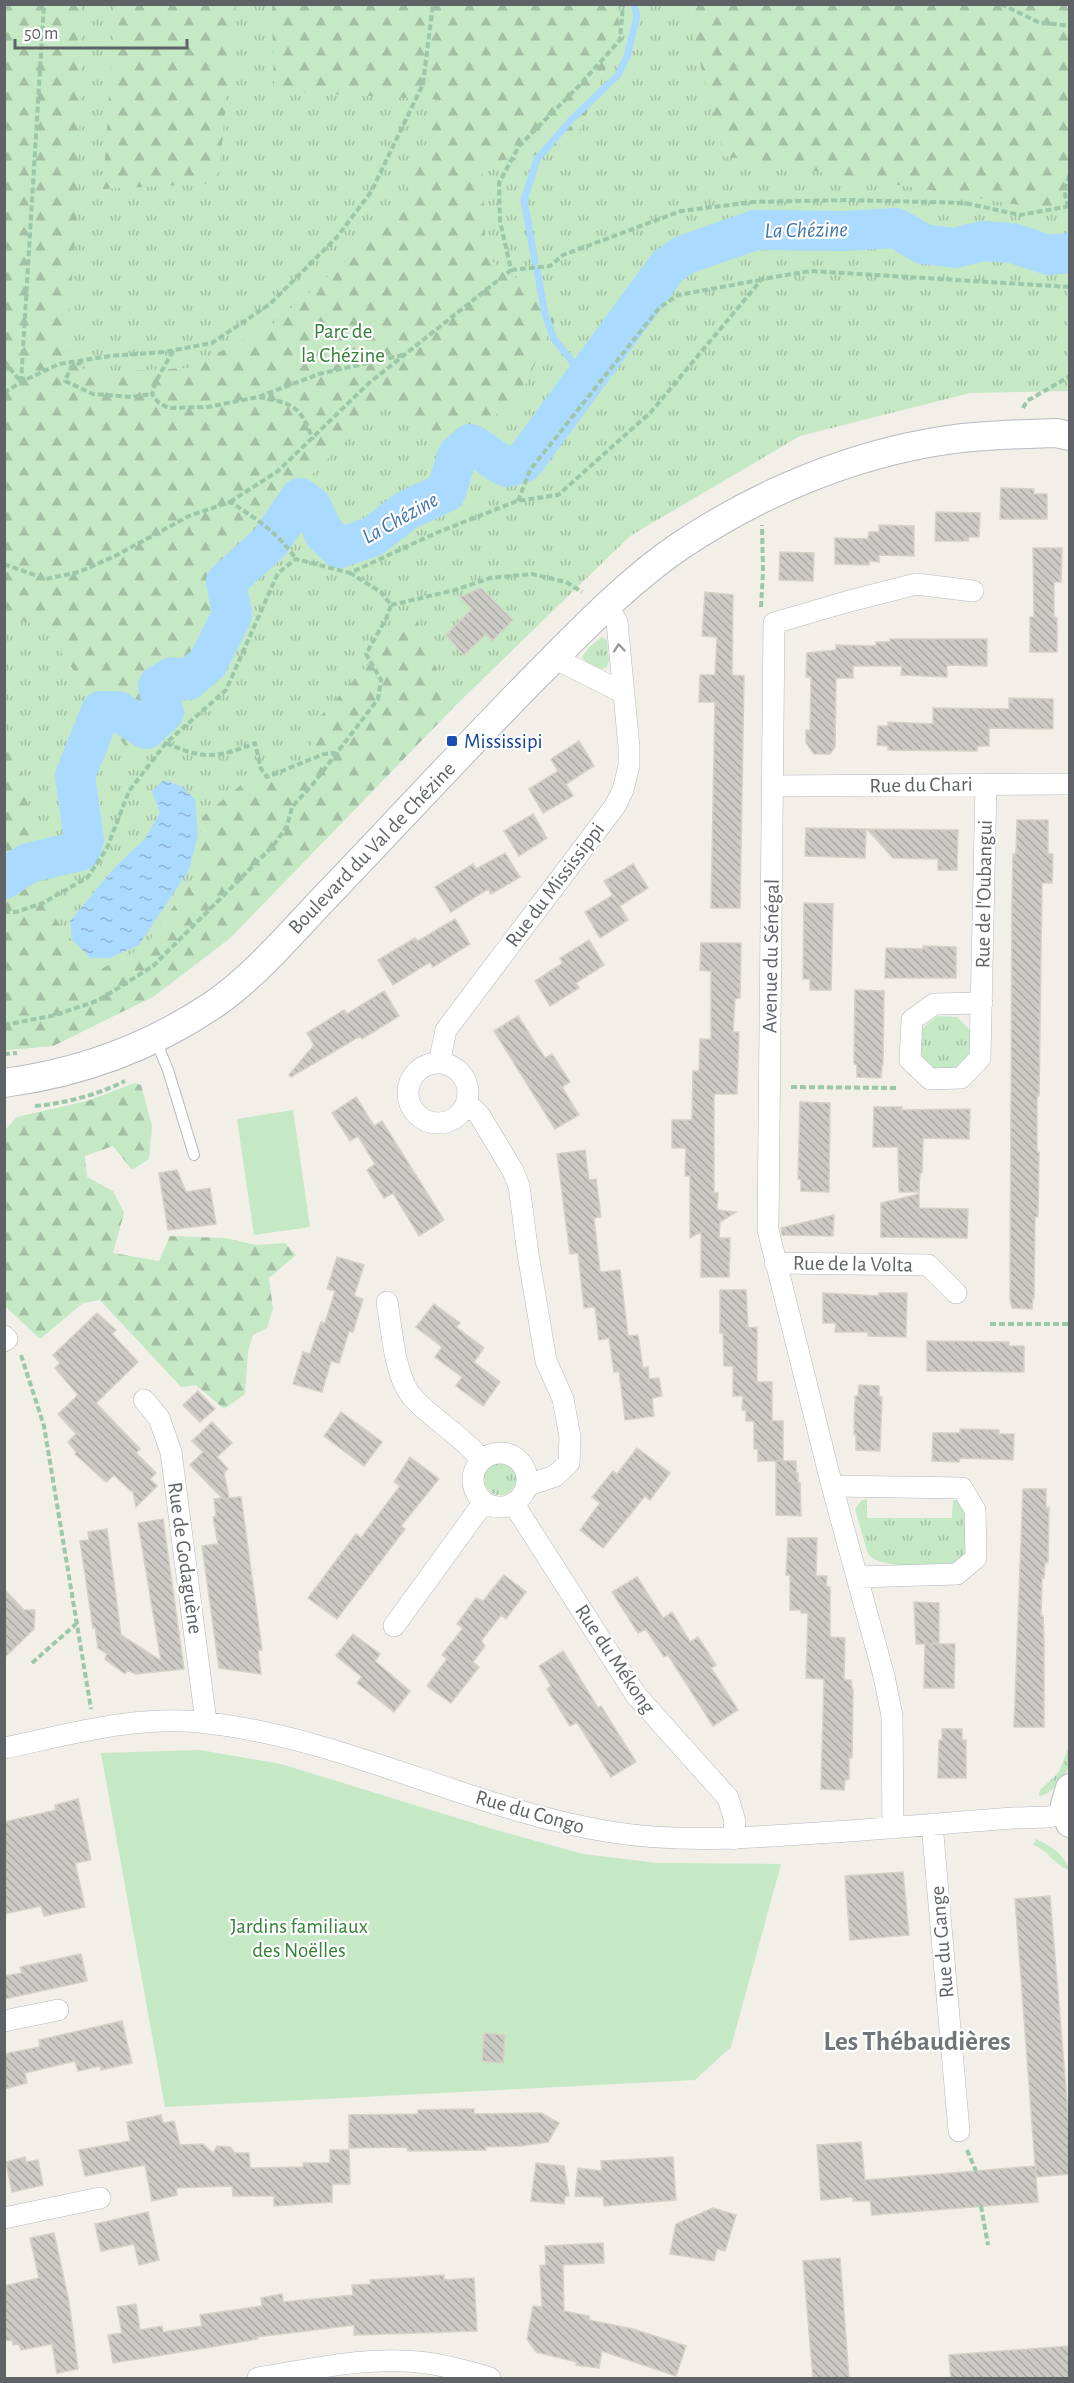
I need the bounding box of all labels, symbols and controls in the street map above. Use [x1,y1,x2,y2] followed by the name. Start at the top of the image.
[15,12,188,50] scale bar
[24,25,58,43] text: 50 m
[764,218,848,242] water label: La Chézine
[301,321,385,366] park label: Parc de la Chézine
[358,488,442,548] water label: La Chézine
[613,643,626,652] one-way arrow
[464,731,543,752] place label: Mississipi
[445,734,459,748] marker: Mississipi
[285,758,459,938] street label: Boulevard du Val de Chézine
[869,774,973,796] street label: Rue du Chari
[502,819,608,951] street label: Rue du Mississippi
[972,820,996,968] street label: Rue de l'Oubangui
[759,879,783,1033] street label: Avenue du Sénégal
[793,1252,914,1276] street label: Rue de la Volta
[164,1481,206,1635] street label: Rue de Godaguène
[571,1601,659,1718] street label: Rue du Mékong
[473,1786,587,1838] street label: Rue du Congo
[927,1885,957,1999] street label: Rue du Gange
[230,1916,368,1961] park label: Jardins familiaux des Noëlles
[823,2028,1011,2055] district label: Les Thébaudières

